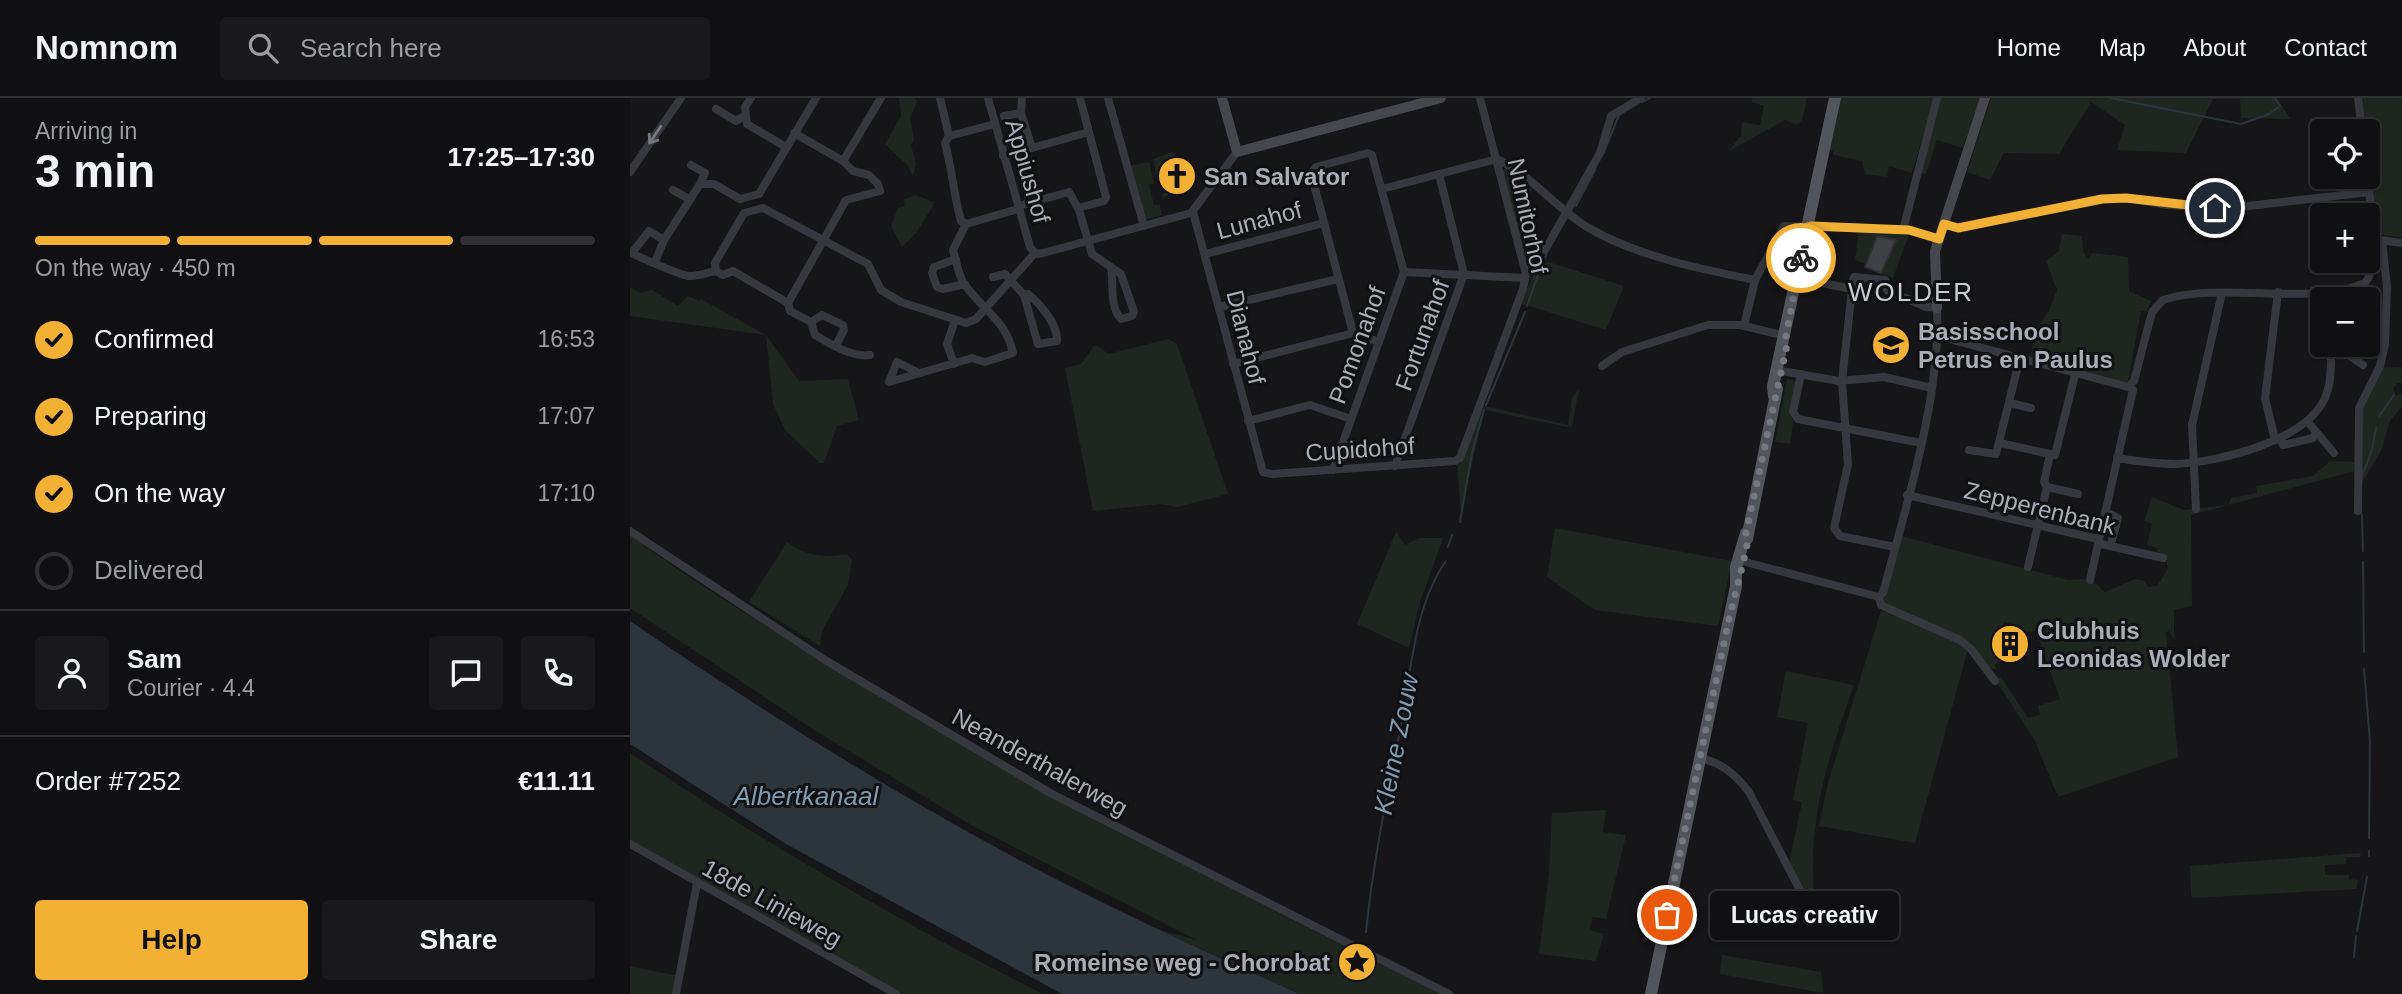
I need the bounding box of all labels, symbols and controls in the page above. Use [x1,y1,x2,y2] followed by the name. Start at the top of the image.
[220,17,710,80] search box
[35,29,178,66] text: Nomnom
[244,29,282,67] icon: search
[300,33,442,63] text: Search here
[1997,34,2061,61] text: Home
[2099,34,2146,61] text: Map
[2184,34,2246,61] text: About
[2284,34,2367,61] text: Contact
[1000,116,1056,226] street label: Appiushof
[35,118,137,144] text: Arriving in
[2310,119,2380,357] map controls
[2310,119,2380,189] button: locate
[648,125,662,144] one-way arrow
[448,142,595,172] text: 17:25–17:30
[35,145,155,197] text: 3 min
[1156,155,1198,197] church icon: San Salvator
[1503,156,1553,277] street label: Numitorhof
[1204,163,1349,190] place label: San Salvator
[2185,178,2245,238] pin
[2196,189,2234,227] icon: home
[1214,196,1305,244] street label: Lunahof
[2310,203,2380,273] button: +
[1766,223,1836,293] courier
[1782,239,1820,277] icon: bike
[35,255,236,281] text: On the way · 450 m
[1389,276,1455,394] street label: Fortunahof
[1848,277,1974,307] district label: WOLDER
[1323,282,1391,407] street label: Pomonahof
[1221,287,1271,387] street label: Dianahof
[2310,287,2380,357] button: −
[1918,318,2113,373] place label: Basisschool Petrus en Paulus
[35,321,73,359] icon: check
[94,324,214,354] text: Confirmed
[1870,324,1912,366] school or university icon: Basisschool Petrus en Paulus
[537,326,595,352] text: 16:53
[35,398,73,436] icon: check
[94,401,207,431] text: Preparing
[537,403,595,429] text: 17:07
[1304,432,1416,466] street label: Cupidohof
[35,475,73,513] icon: check
[1962,476,2119,540] street label: Zepperenbank
[94,478,226,508] text: On the way
[537,480,595,506] text: 17:10
[94,555,204,585] text: Delivered
[2037,617,2230,672] place label: Clubhuis Leonidas Wolder
[1989,623,2031,665] building icon: Clubhuis Leonidas Wolder
[35,636,109,710] button: person
[429,636,503,710] button: chat
[521,636,595,710] button: phone
[127,644,182,674] text: Sam
[1368,669,1425,817] water label: Kleine Zouw
[127,675,255,701] text: Courier · 4.4
[948,703,1132,821] street label: Neanderthalerweg
[35,766,181,796] text: Order #7252
[518,766,595,796] text: €11.11
[732,781,879,811] water label: Albertkanaal
[698,854,846,952] street label: 18de Linieweg
[1637,885,1697,945] pin
[1709,890,1898,940] callout: Lucas creativ
[1648,896,1686,934] icon: bag
[35,900,308,980] button: Help
[322,900,595,980] button: Share
[1731,902,1878,928] text: Lucas creativ
[1336,941,1378,983] place icon: Romeinse weg - Chorobat
[1034,949,1330,976] place label: Romeinse weg - Chorobat

